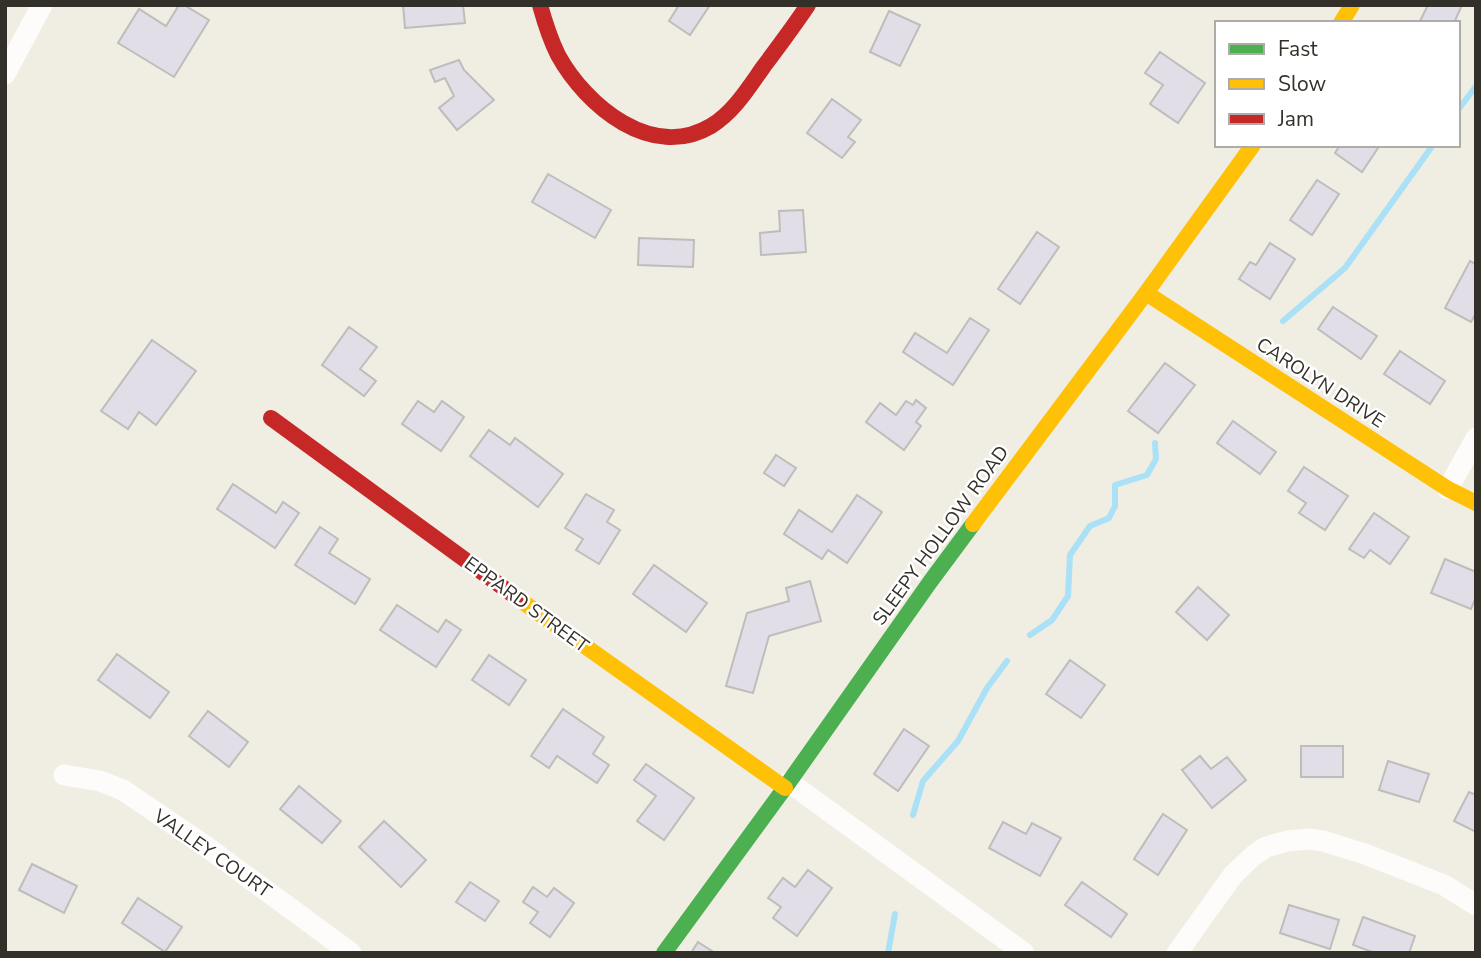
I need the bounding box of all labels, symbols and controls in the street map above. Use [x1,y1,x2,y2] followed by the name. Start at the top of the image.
[1215,21,1460,147] legend
[1278,35,1318,63] text: Fast
[1278,70,1327,98] text: Slow
[1277,105,1314,133] text: Jam
[1251,332,1390,434] street label: CAROLYN DRIVE
[867,440,1015,631] street label: SLEEPY HOLLOW ROAD
[459,551,594,659] street label: EPPARD STREET
[148,803,277,904] street label: VALLEY COURT

